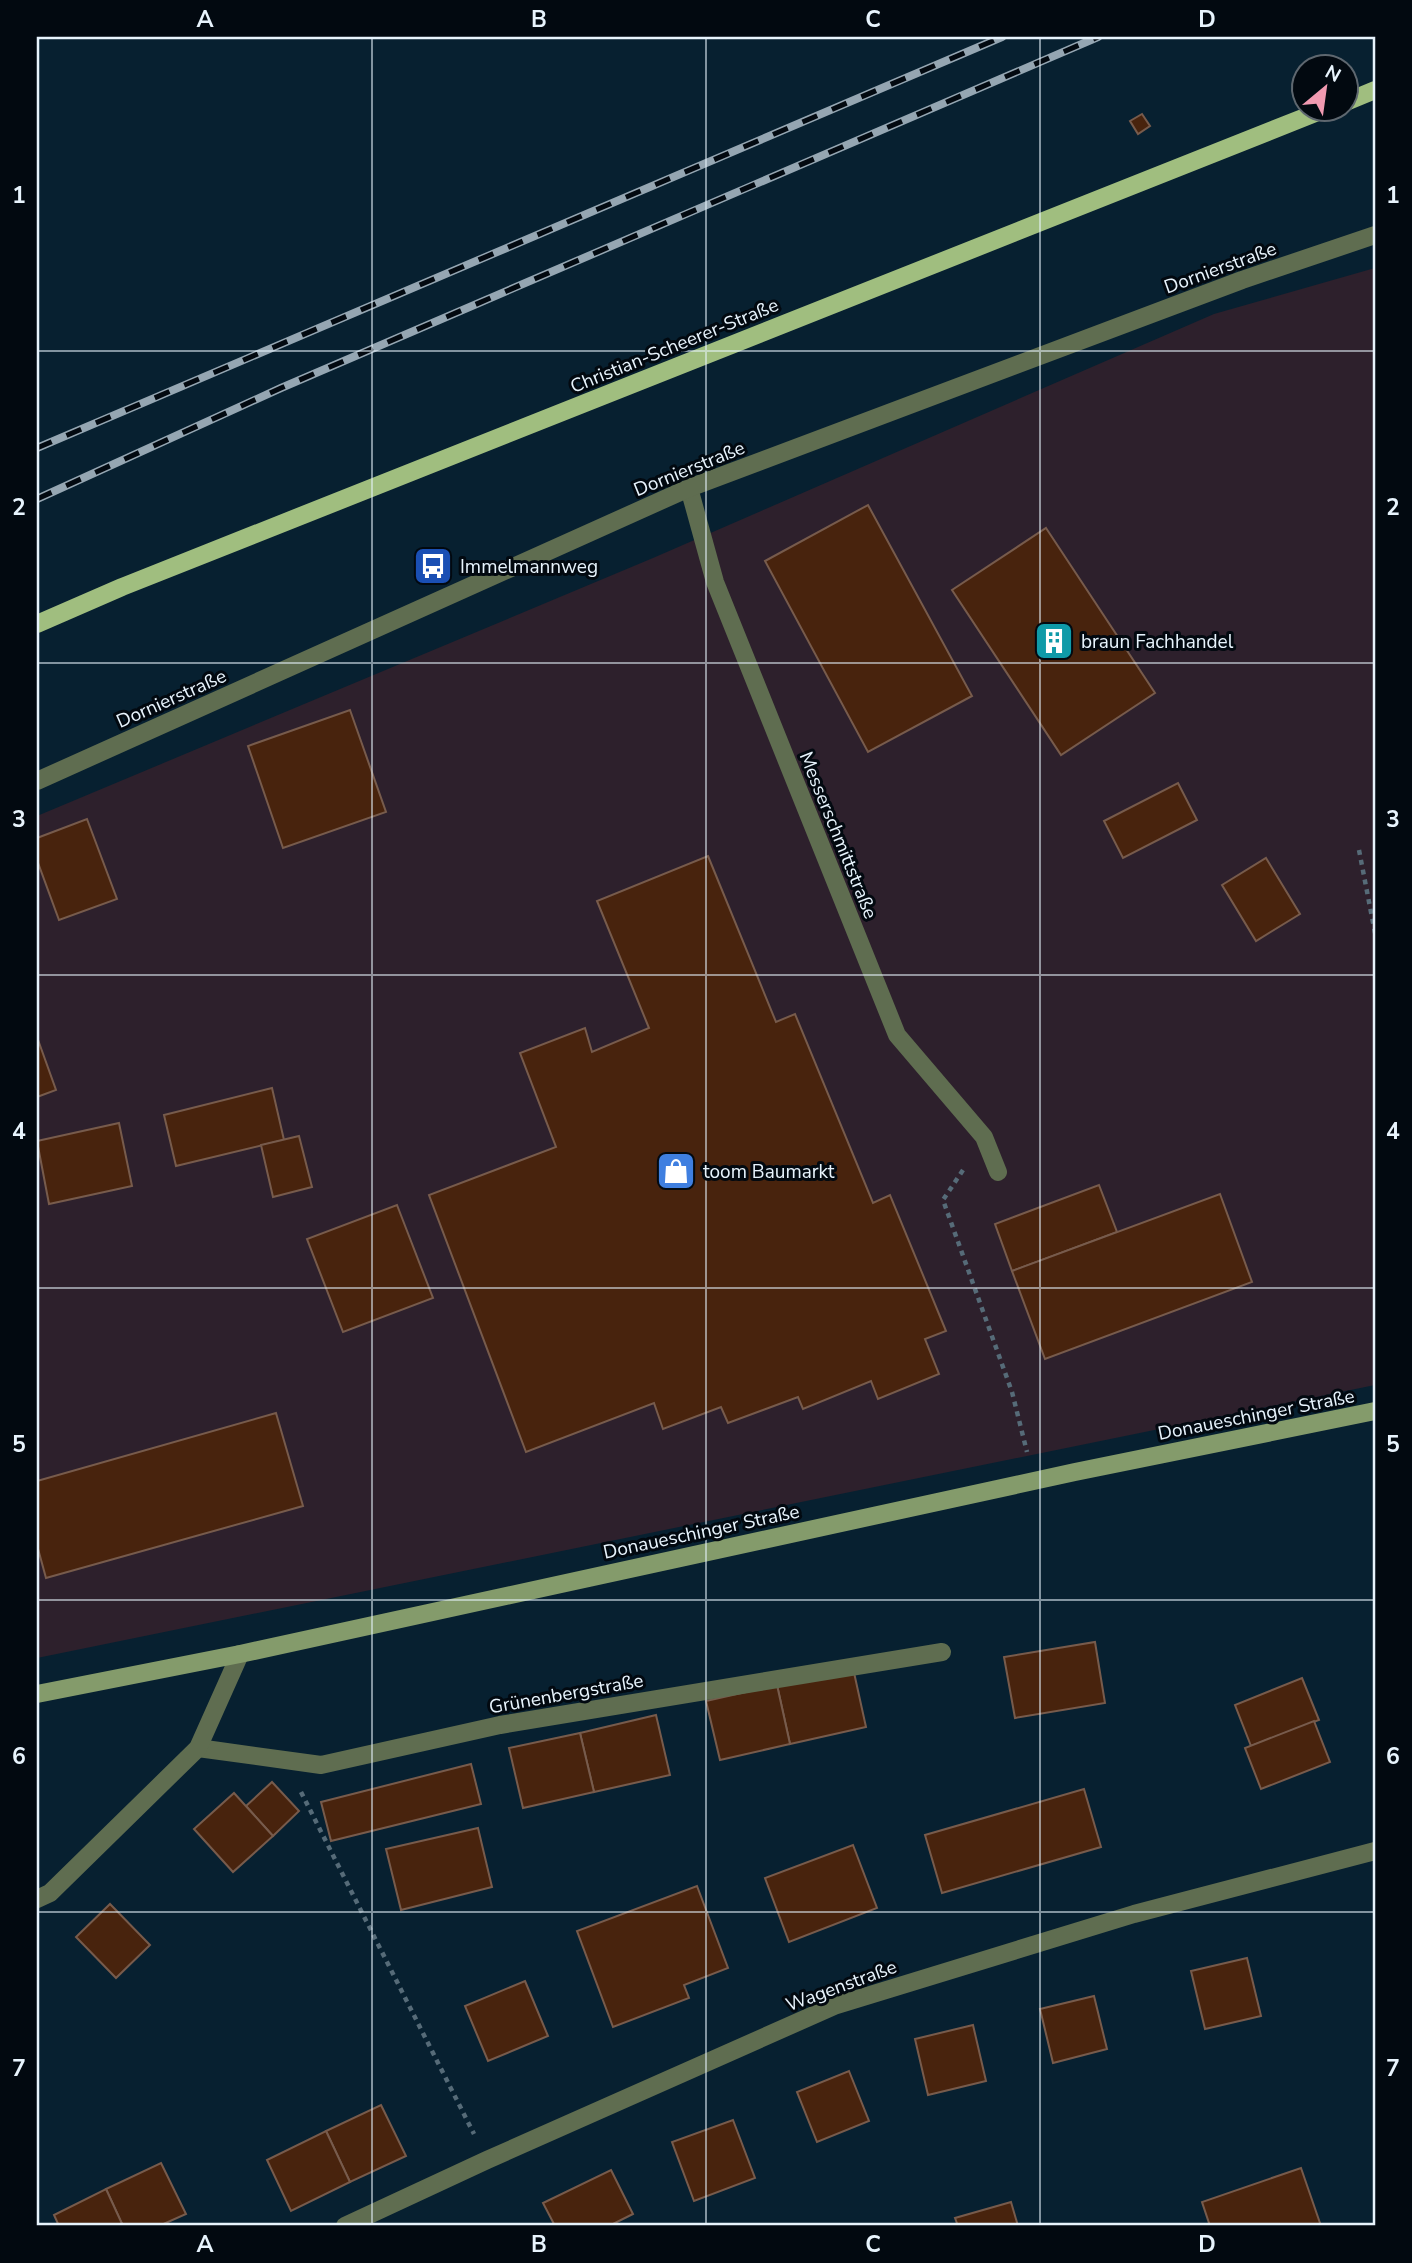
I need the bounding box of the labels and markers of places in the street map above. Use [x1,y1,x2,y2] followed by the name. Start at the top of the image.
[412,545,454,587] bus stop icon: Immelmannweg
[460,554,598,580] place label: Immelmannweg
[1033,620,1075,662] building icon: braun Fachhandel
[1081,629,1234,655] place label: braun Fachhandel
[655,1150,697,1192] shop icon: toom Baumarkt
[703,1159,835,1185] place label: toom Baumarkt

